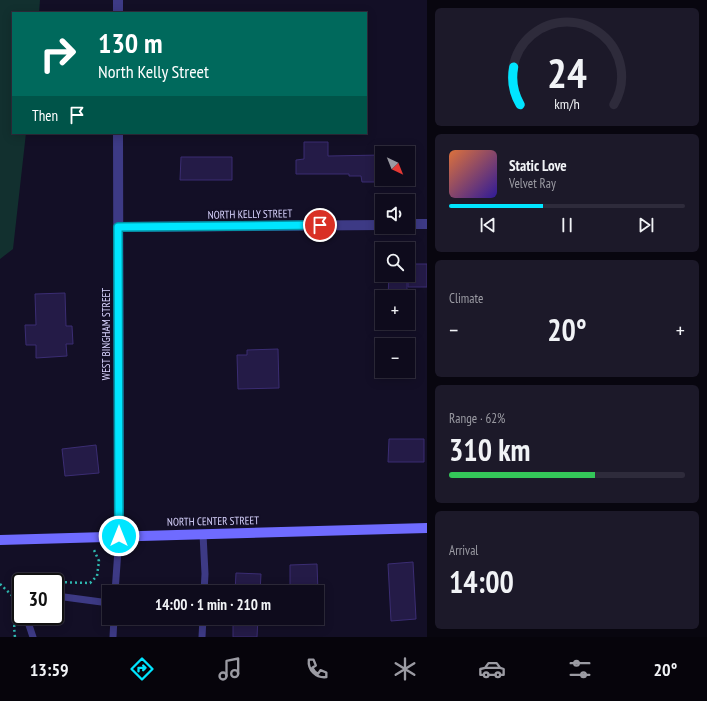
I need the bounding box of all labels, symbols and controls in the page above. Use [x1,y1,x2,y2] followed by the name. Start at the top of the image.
[98,24,162,61] text: 130 m
[32,28,84,80] icon: right
[547,46,587,99] text: 24
[98,60,209,83] text: North Kelly Street
[554,93,580,112] text: km/h
[66,104,88,126] icon: arrive
[32,106,58,125] text: Then
[375,146,415,186] north arrow
[375,146,415,378] map controls
[509,156,567,175] text: Static Love
[509,175,556,192] text: Velvet Ray
[375,194,415,234] button: sound
[208,206,292,222] street label: NORTH KELLY STREET
[303,208,337,242] pin
[309,214,331,236] icon: arrive
[477,214,499,236] icon: previous
[556,214,578,236] icon: pause
[635,214,657,236] icon: next
[375,242,415,282] button: search
[99,288,113,380] street label: WEST BINGHAM STREET
[375,290,415,330] button: +
[449,290,483,307] text: Climate
[547,310,587,349] text: 20°
[449,316,458,344] text: −
[676,316,685,344] text: +
[375,338,415,378] button: −
[449,410,505,427] text: Range · 62%
[449,430,530,469] text: 310 km
[167,513,259,529] street label: NORTH CENTER STREET
[98,515,140,557] position arrow
[449,542,478,559] text: Arrival
[449,562,514,601] text: 14:00
[12,573,64,625] speed limit sign: 30
[155,595,271,614] text: 14:00 · 1 min · 210 m
[128,655,156,683] icon: directions
[216,655,244,683] icon: music
[303,655,331,683] icon: phone
[391,655,419,683] icon: climate
[478,655,506,683] icon: car
[566,655,594,683] icon: filters
[30,658,69,681] text: 13:59
[653,658,677,681] text: 20°

